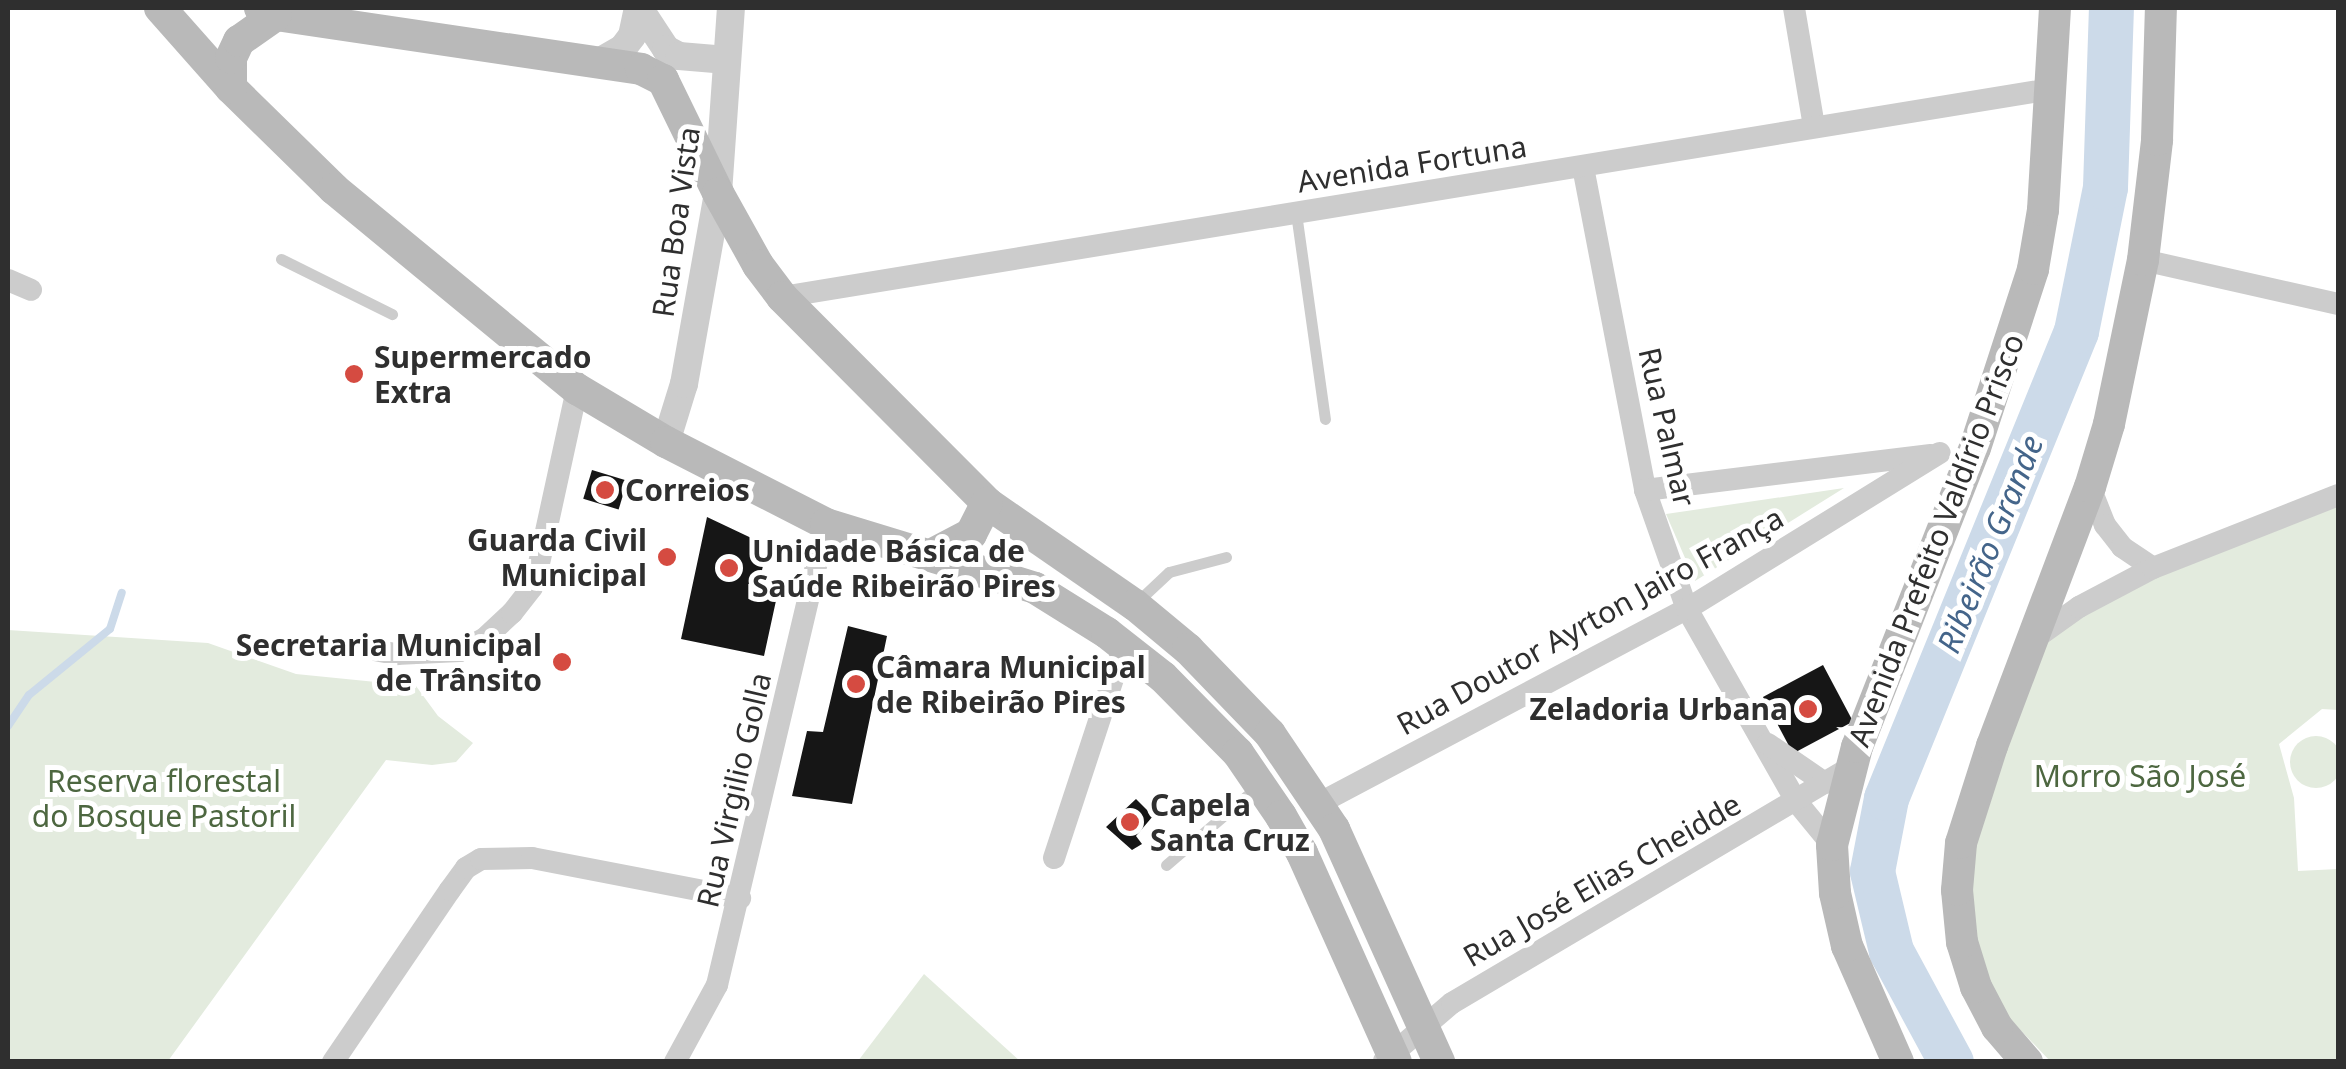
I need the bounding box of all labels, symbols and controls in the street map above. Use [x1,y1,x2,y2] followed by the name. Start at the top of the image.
[645,124,707,320] street label: Rua Boa Vista
[1295,128,1529,200] street label: Avenida Fortuna
[1841,329,2031,751] street label: Avenida Prefeito Valdírio Prisco
[374,339,591,410] place label: Supermercado Extra
[1631,344,1703,510] street label: Rua Palmar
[343,363,365,385] marker: Supermercado Extra
[1929,430,2051,658] water label: Ribeirão Grande
[625,472,750,508] place label: Correios
[594,479,616,501] marker: Correios
[1391,500,1789,742] street label: Rua Doutor Ayrton Jairo França
[467,522,647,592] place label: Guarda Civil Municipal
[752,533,1056,604] place label: Unidade Básica de Saúde Ribeirão Pires
[656,546,678,568] marker: Guarda Civil Municipal
[716,555,742,581] marker: Unidade Básica de Saúde Ribeirão Pires
[236,627,542,698] place label: Secretaria Municipal de Trânsito
[876,649,1146,720] place label: Câmara Municipal de Ribeirão Pires
[551,651,573,673] marker: Secretaria Municipal de Trânsito
[690,669,778,911] street label: Rua Virgilio Golla
[845,673,867,695] marker: Câmara Municipal de Ribeirão Pires
[1529,691,1788,727] place label: Zeladoria Urbana
[1797,698,1819,720] marker: Zeladoria Urbana
[2034,758,2246,794] park label: Morro São José
[32,763,296,834] park label: Reserva florestal do Bosque Pastoril
[1457,786,1747,974] street label: Rua José Elias Cheidde
[1150,787,1310,858] place label: Capela Santa Cruz
[1119,811,1141,833] marker: Capela Santa Cruz

